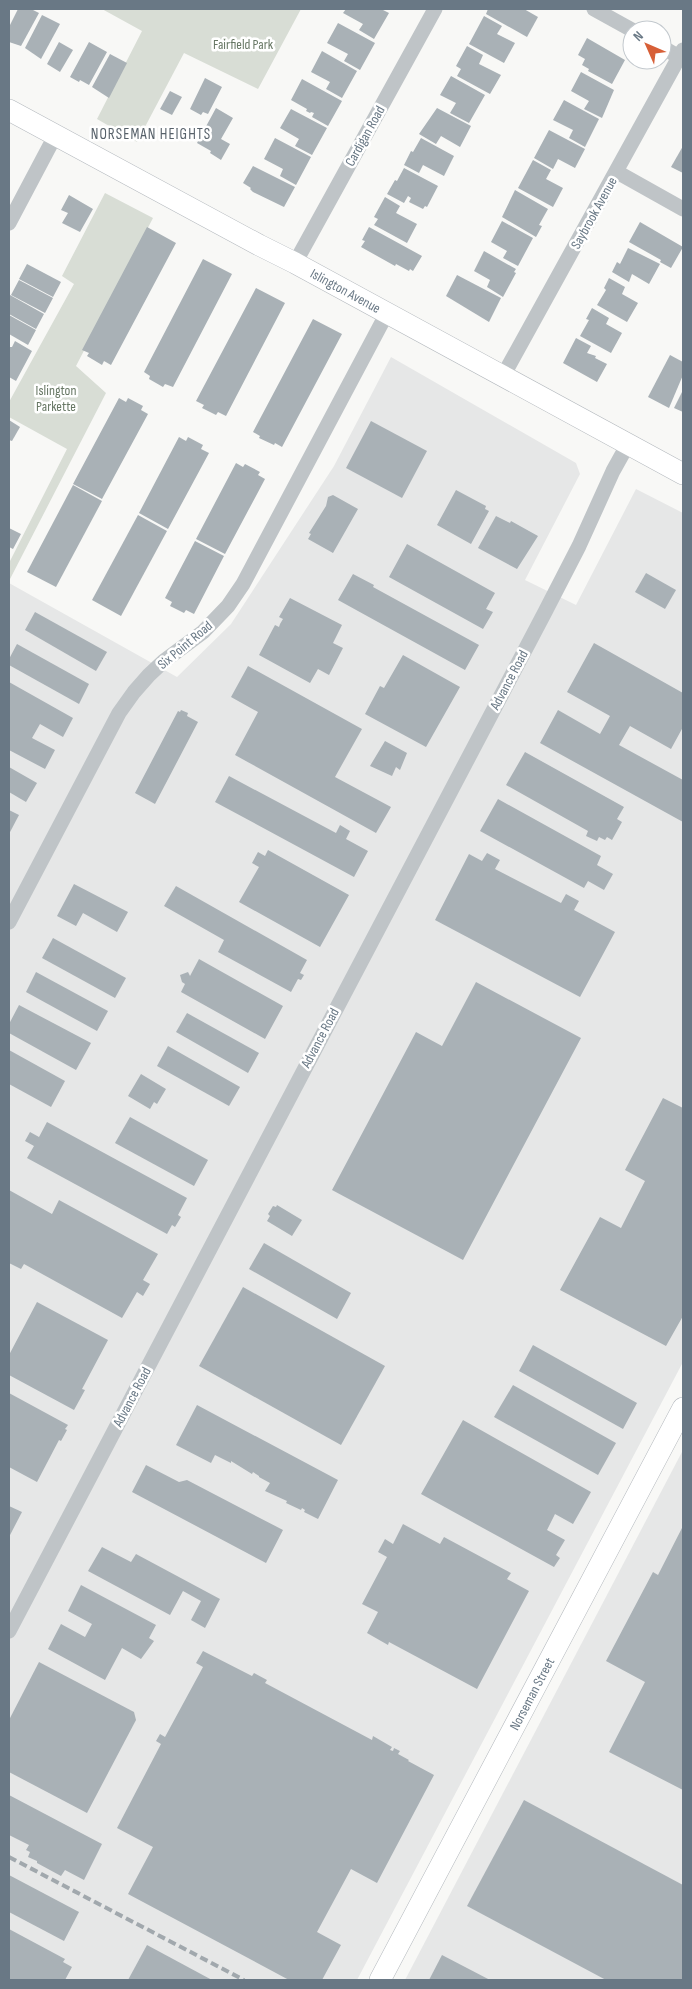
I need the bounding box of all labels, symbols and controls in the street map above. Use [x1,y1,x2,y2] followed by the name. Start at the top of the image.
[622,20,672,70] north arrow
[630,28,647,45] text: N
[213,36,274,53] park label: Fairfield Park
[341,103,389,169] street label: Cardigan Road
[91,125,211,144] district label: NORSEMAN HEIGHTS
[567,174,621,252] street label: Saybrook Avenue
[308,265,384,316] street label: Islington Avenue
[36,382,76,415] park label: Islington Parkette
[154,617,216,673] street label: Six Point Road
[486,647,532,714] street label: Advance Road
[297,1005,343,1072] street label: Advance Road
[109,1364,155,1431] street label: Advance Road
[506,1655,558,1733] street label: Norseman Street

